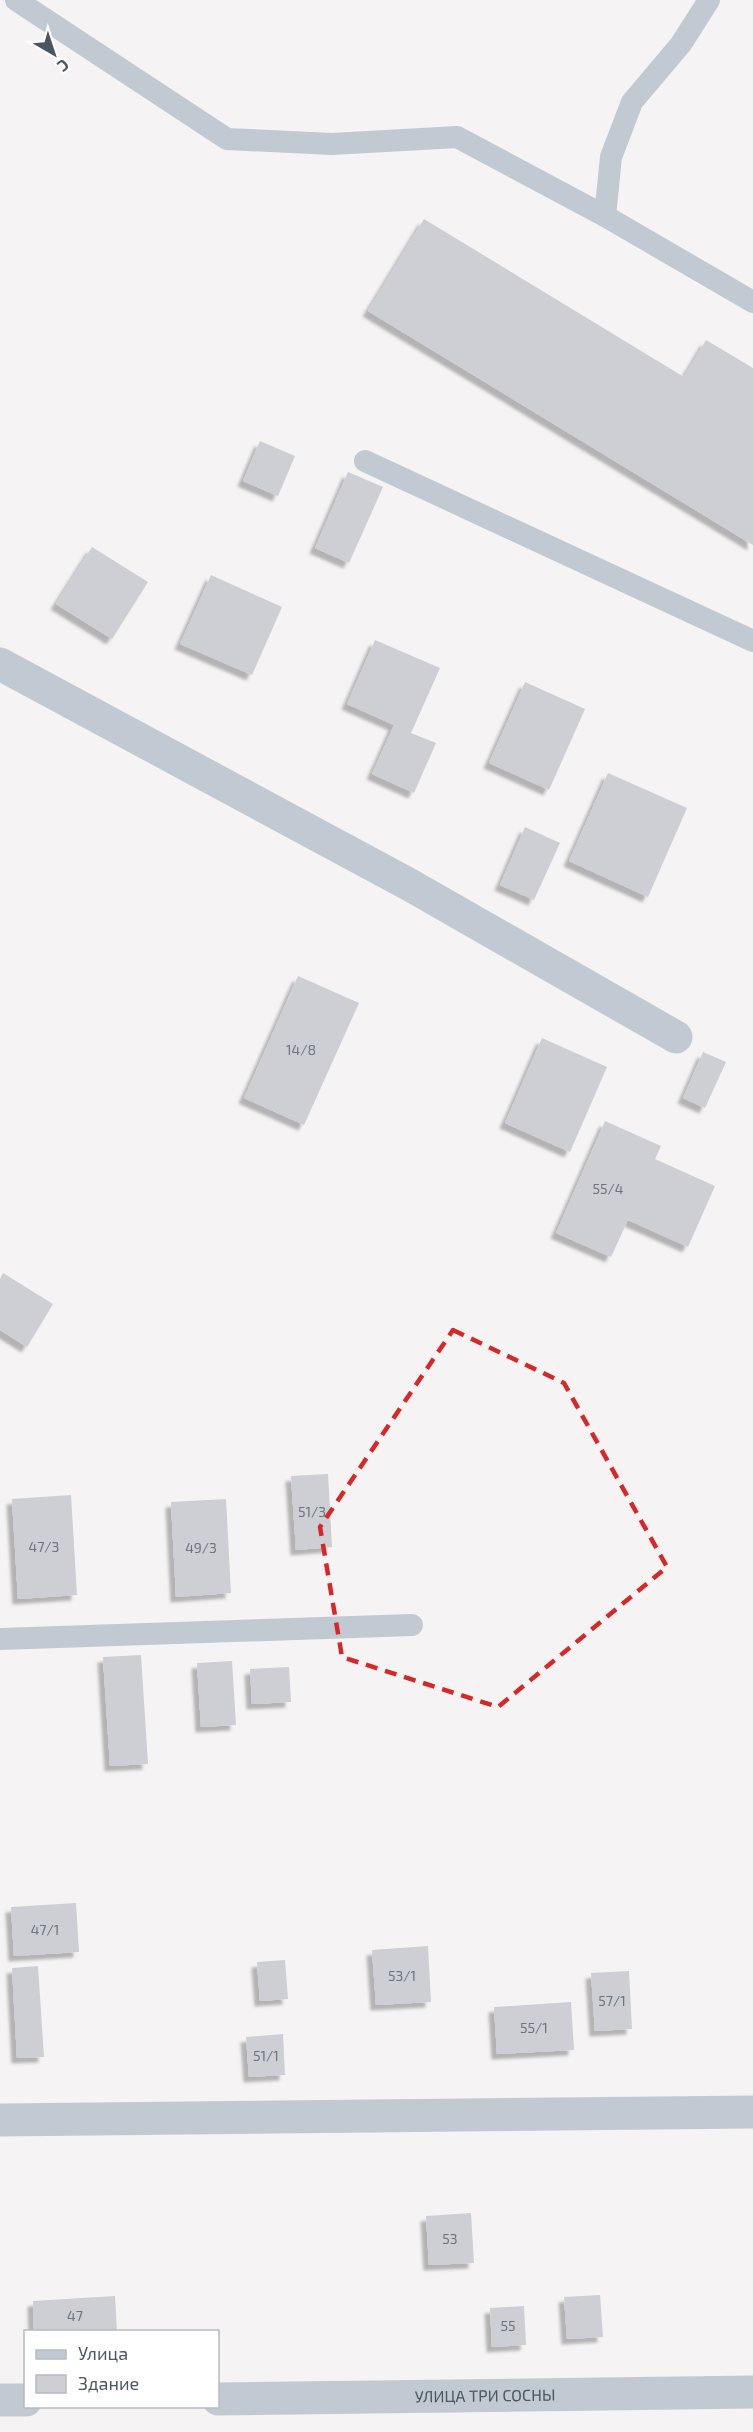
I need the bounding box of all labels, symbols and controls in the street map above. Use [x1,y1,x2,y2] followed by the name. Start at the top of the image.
[24,24,84,84] north arrow
[54,56,73,76] text: С
[286,1041,316,1058] house number: 14/8
[593,1180,623,1197] house number: 55/4
[298,1503,326,1520] house number: 51/3
[29,1538,59,1555] house number: 47/3
[185,1539,217,1556] house number: 49/3
[31,1921,59,1938] house number: 47/1
[388,1967,416,1984] house number: 53/1
[598,1992,626,2009] house number: 57/1
[520,2019,548,2036] house number: 55/1
[253,2047,279,2064] house number: 51/1
[442,2230,458,2247] house number: 53
[67,2307,83,2324] house number: 47
[500,2317,516,2334] house number: 55
[24,2330,219,2408] legend
[78,2342,128,2364] text: Улица
[78,2372,139,2394] text: Здание
[414,2385,555,2405] street label: УЛИЦА ТРИ СОСНЫ

